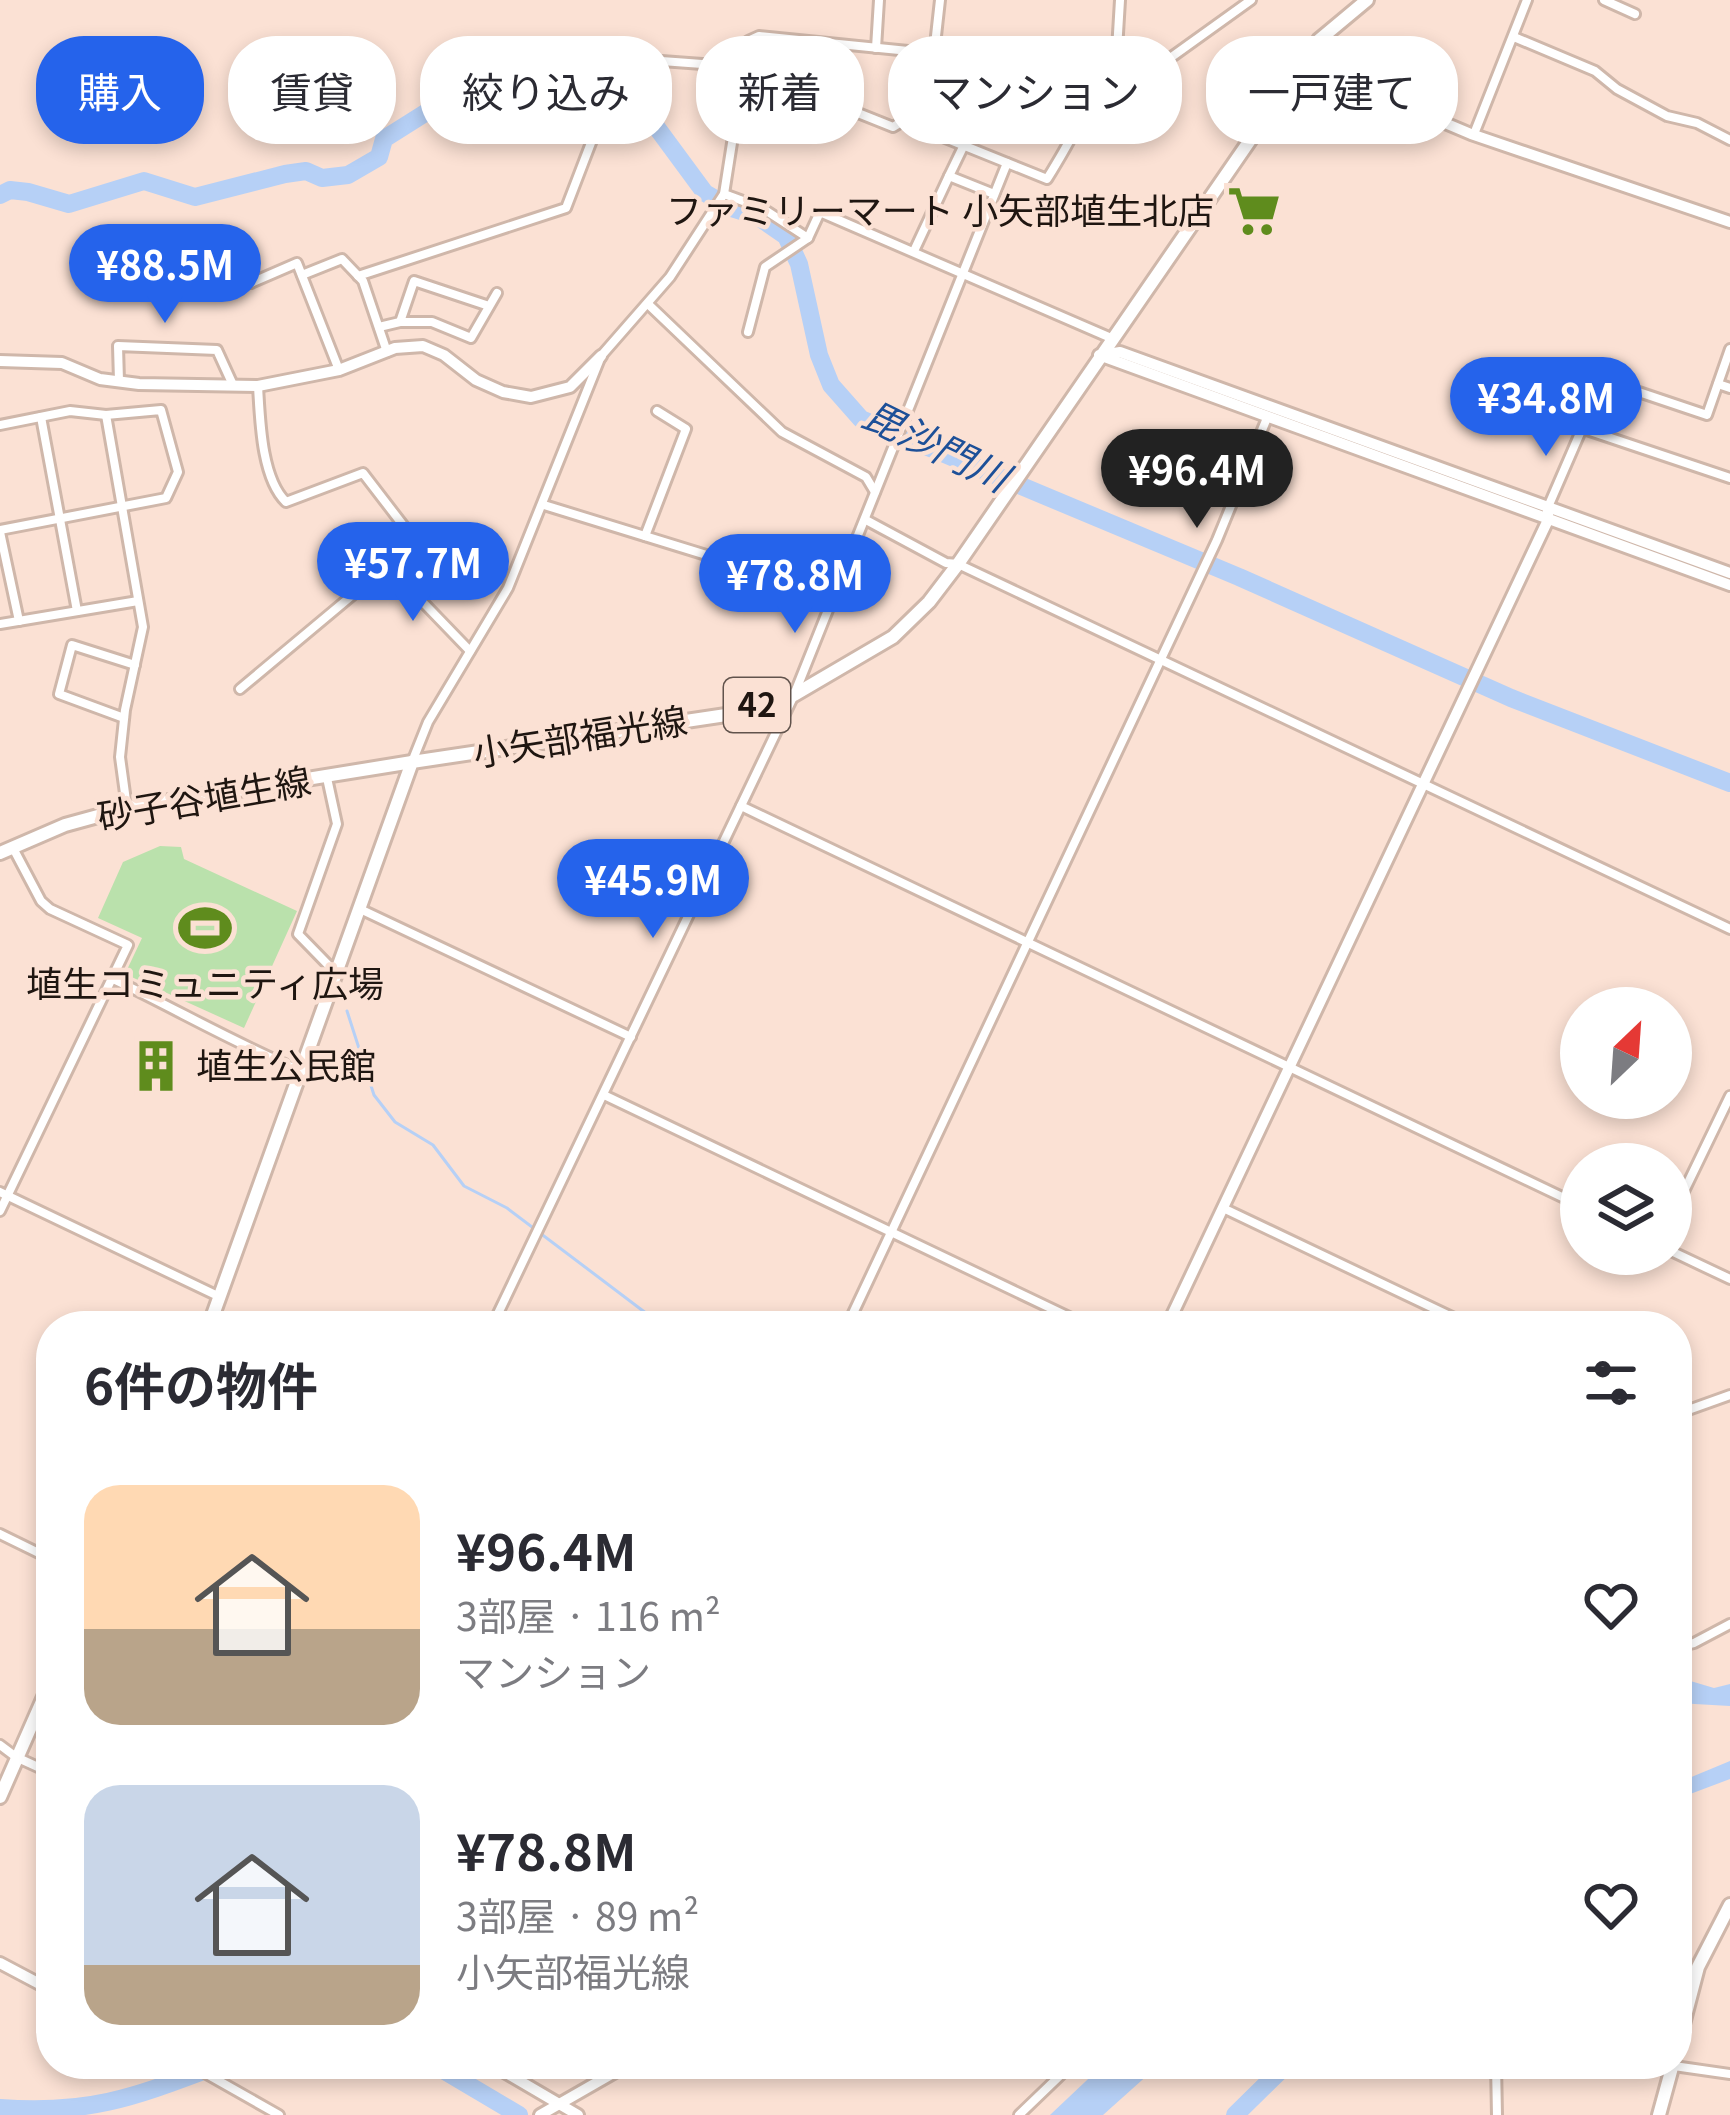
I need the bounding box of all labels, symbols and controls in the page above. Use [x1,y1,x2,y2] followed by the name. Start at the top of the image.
[36,36,204,144] chip: 購入
[228,36,396,144] chip: 賃貸
[420,36,672,144] chip: 絞り込み
[696,36,864,144] chip: 新着
[888,36,1182,144] chip: マンション
[1206,36,1458,144] chip: 一戸建て
[666,182,1214,234] place label: ファミリーマート 小矢部埴生北店
[1225,182,1283,240] supermarket icon: ファミリーマート 小矢部埴生北店
[67,224,263,326] pin: ¥88.5M
[96,235,234,291] text: ¥88.5M
[1448,357,1644,459] pin: ¥34.8M
[1477,368,1615,424] text: ¥34.8M
[855,384,1023,504] water label: 毘沙門川
[1099,429,1295,531] pin: ¥96.4M
[1128,440,1266,496] text: ¥96.4M
[315,522,511,624] pin: ¥57.7M
[344,533,482,589] text: ¥57.7M
[697,534,893,636] pin: ¥78.8M
[726,545,864,601] text: ¥78.8M
[724,678,790,732] road number: 42
[469,691,690,777] street label: 小矢部福光線
[93,752,314,840] street label: 砂子谷埴生線
[555,839,751,941] pin: ¥45.9M
[584,850,722,906] text: ¥45.9M
[176,899,234,957] sports icon: 埴生コミュニティ広場
[26,955,384,1007] place label: 埴生コミュニティ広場
[1560,987,1692,1119] north arrow
[1560,987,1692,1275] map controls
[127,1037,185,1095] building icon: 埴生公民館
[196,1037,376,1089] place label: 埴生公民館
[1560,1143,1692,1275] button: layers
[84,1346,318,1420] text: 6件の物件
[1578,1350,1644,1416] icon: filters
[456,1512,636,1586] text: ¥96.4M
[180,1533,324,1677] icon: home
[1578,1572,1644,1638] icon: heart
[456,1586,721,1642] text: 3部屋 · 116 m²
[456,1642,651,1698] text: マンション
[456,1812,636,1886] text: ¥78.8M
[180,1833,324,1977] icon: home
[1578,1872,1644,1938] icon: heart
[456,1886,699,1942] text: 3部屋 · 89 m²
[456,1942,690,1998] text: 小矢部福光線

